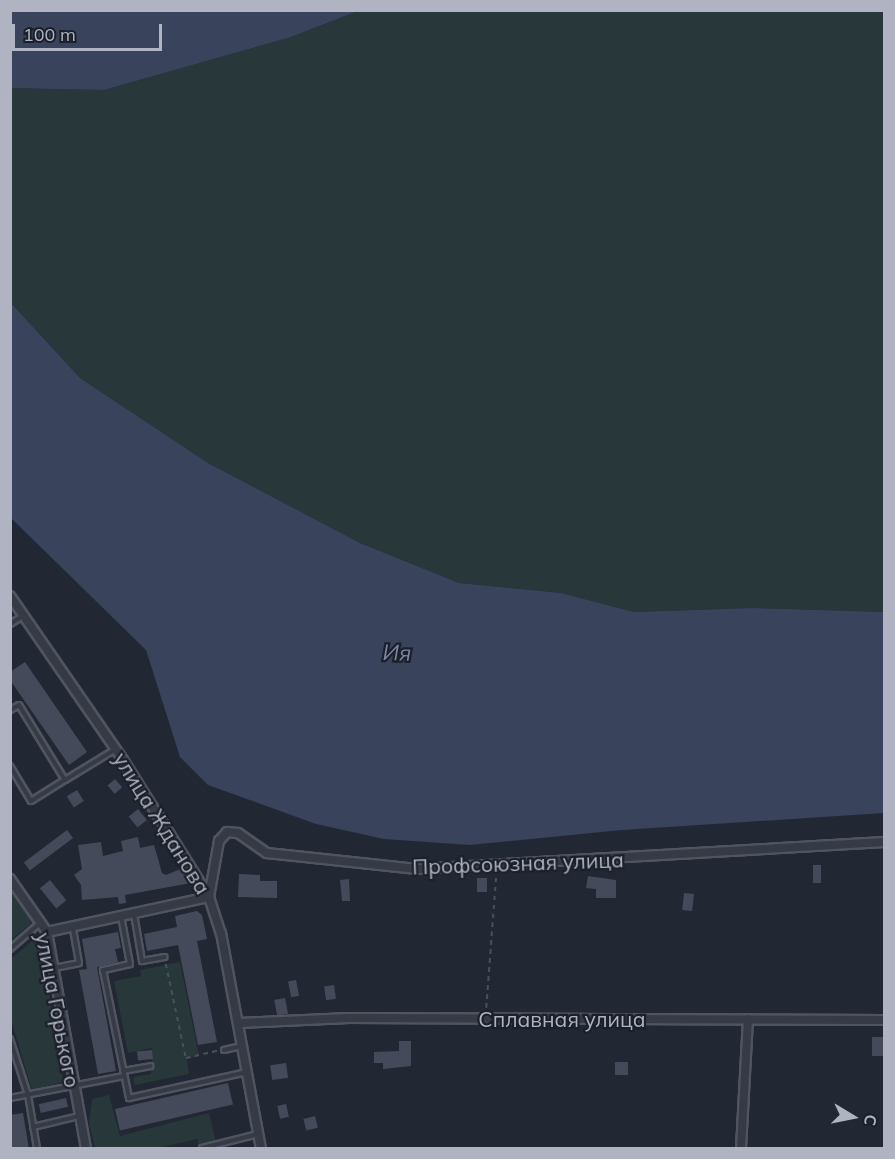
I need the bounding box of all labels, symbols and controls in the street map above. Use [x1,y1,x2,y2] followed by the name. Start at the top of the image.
[15,12,165,50] scale bar
[23,23,76,46] text: 100 m
[383,640,411,666] water label: Ия
[108,747,216,899] street label: улица Жданова
[412,847,624,879] street label: Профсоюзная улица
[31,930,85,1090] street label: улица Горького
[478,1006,646,1032] street label: Сплавная улица
[823,1087,883,1147] north arrow
[860,1113,882,1127] text: С

